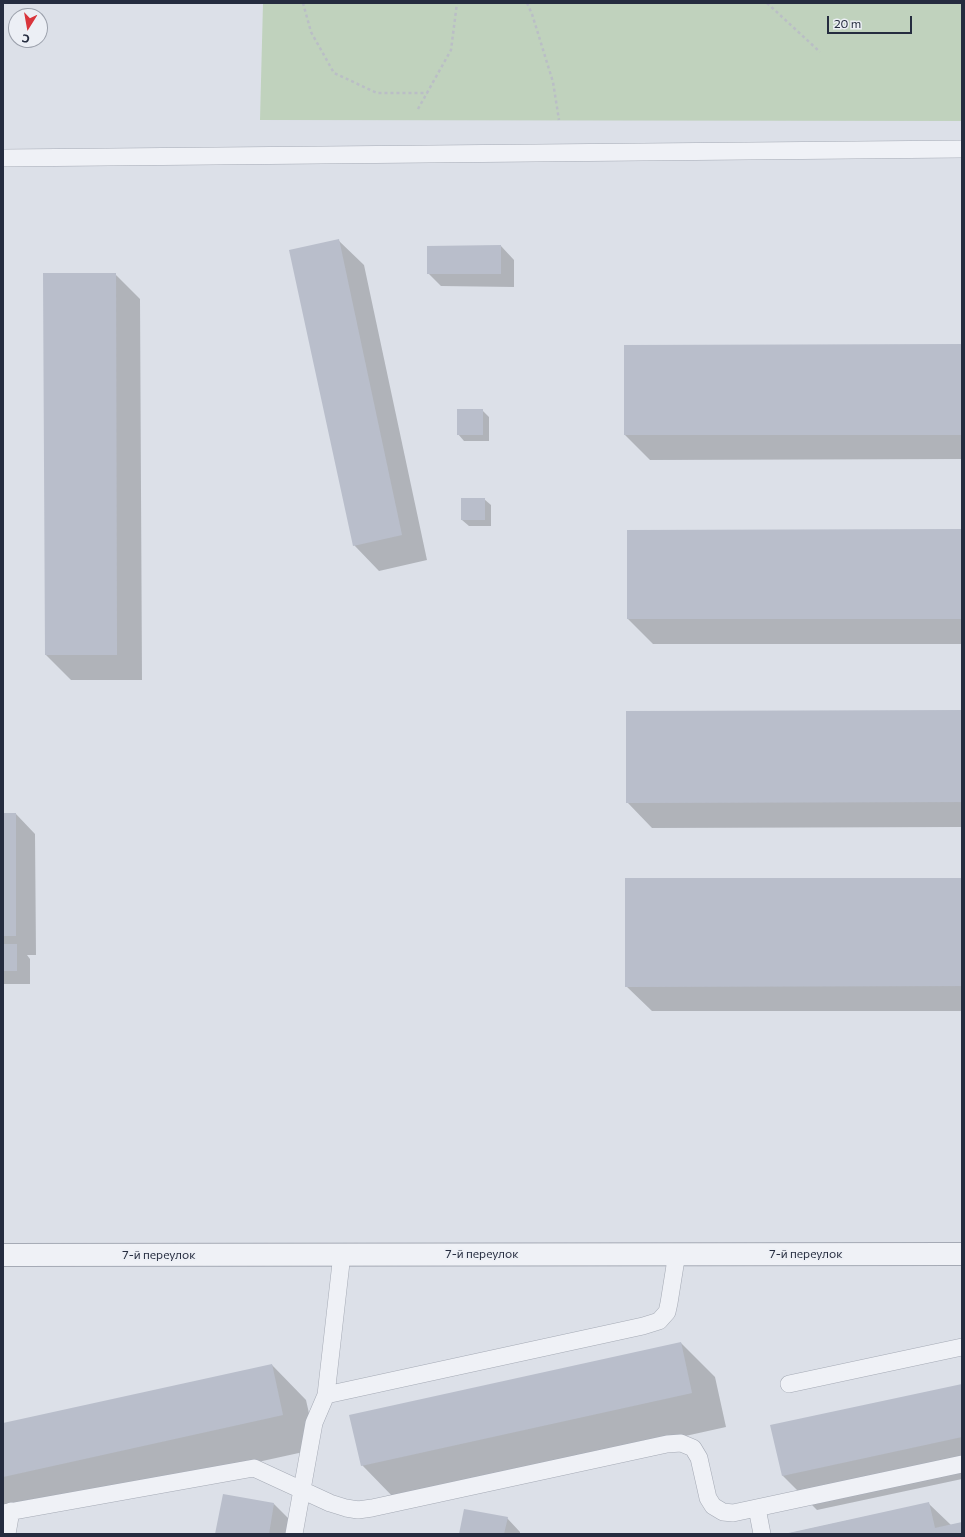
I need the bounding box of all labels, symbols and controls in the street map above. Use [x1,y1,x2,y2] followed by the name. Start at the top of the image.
[8,8,48,48] north arrow
[829,8,914,34] scale bar
[834,16,861,30] text: 20 m
[21,32,31,46] text: С
[445,1247,519,1261] street label: 7-й переулок
[769,1247,843,1261] street label: 7-й переулок
[122,1248,196,1262] street label: 7-й переулок

